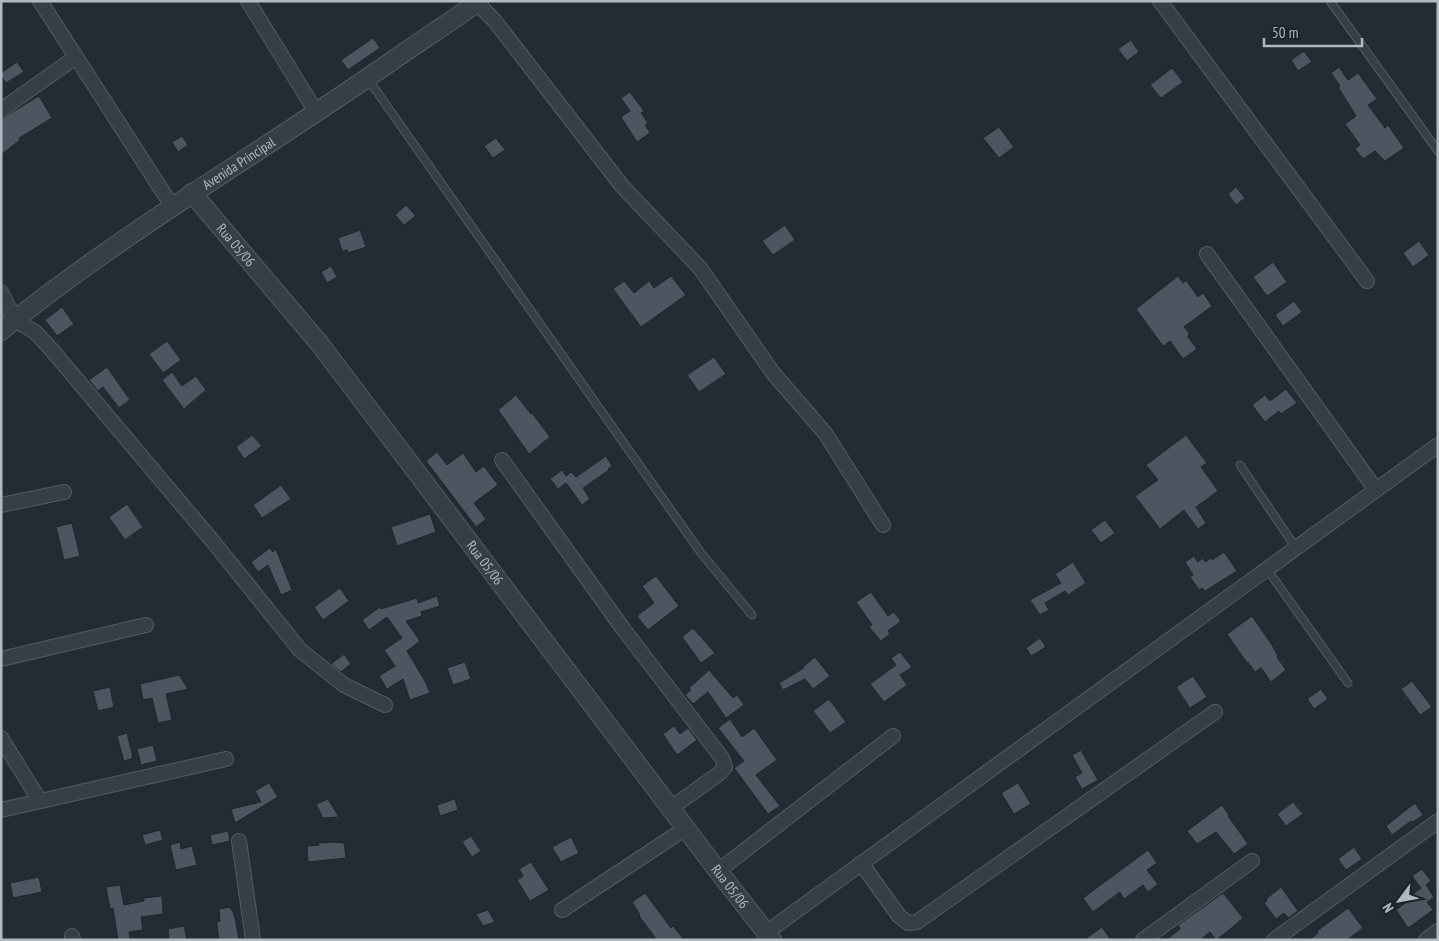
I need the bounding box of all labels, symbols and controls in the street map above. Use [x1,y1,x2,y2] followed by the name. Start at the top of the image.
[1264,15,1362,47] scale bar
[1272,23,1298,42] text: 50 m
[199,133,279,194] street label: Avenida Principal
[213,220,259,270] street label: Rua 05/06
[463,537,508,588] street label: Rua 05/06
[707,861,753,912] street label: Rua 05/06
[1374,876,1424,926] north arrow
[1378,900,1398,916] text: N

